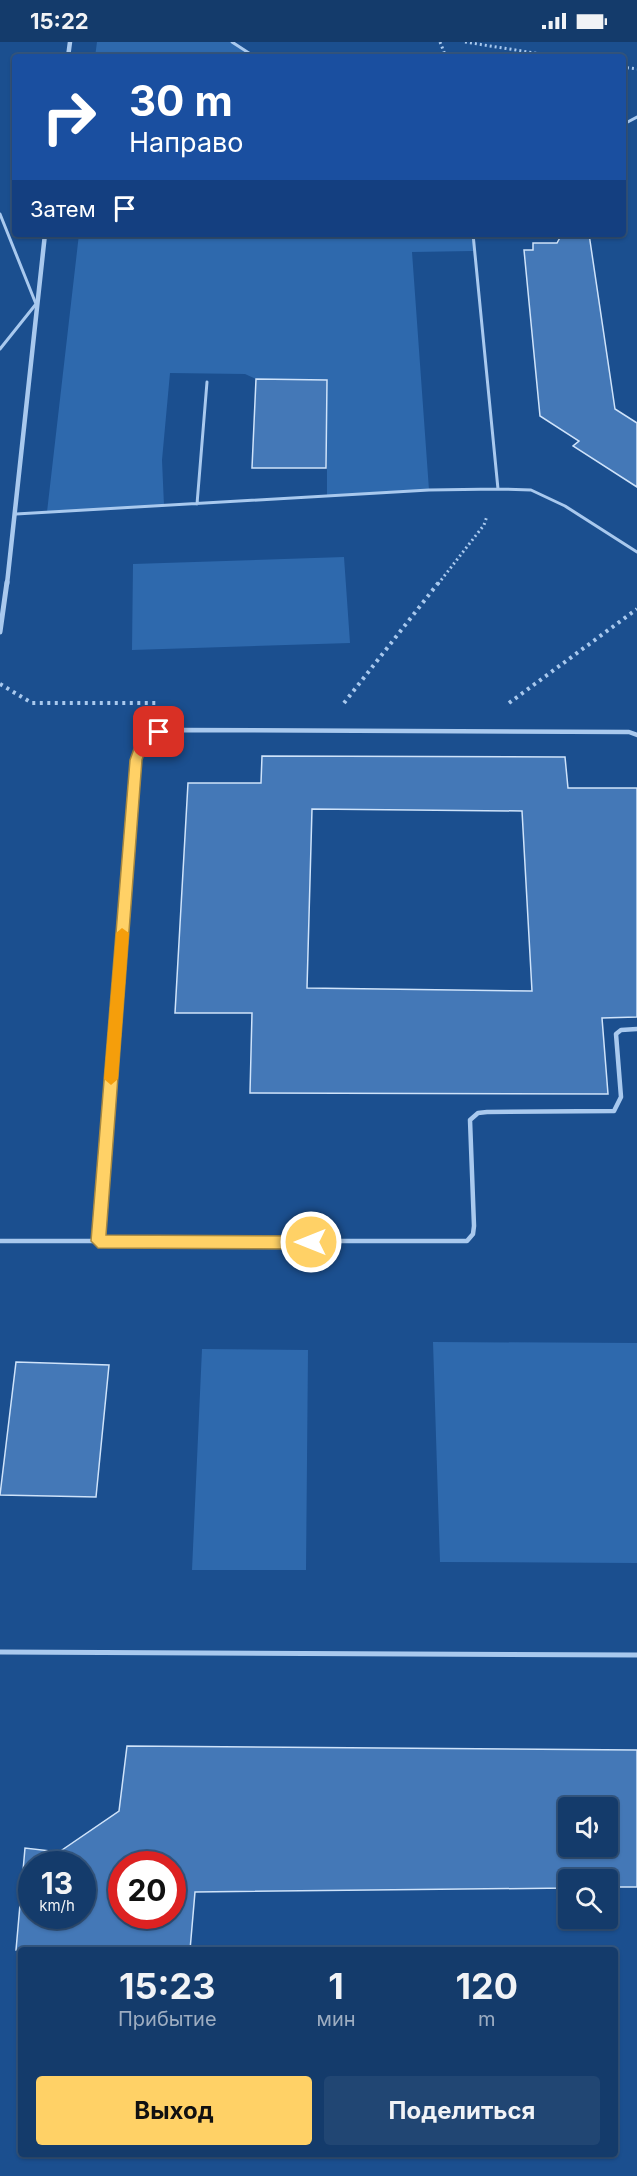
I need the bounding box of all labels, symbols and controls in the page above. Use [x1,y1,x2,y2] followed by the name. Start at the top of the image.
[30,8,89,34] text: 15:22
[129,75,233,126] text: 30 m
[30,78,108,156] icon: right
[129,126,244,159] text: Направо
[108,192,141,225] icon: arrive
[30,196,96,222] text: Затем
[133,706,184,757] pin
[142,715,175,748] icon: arrive
[279,1210,343,1274] position arrow
[558,1797,618,1929] map controls
[558,1797,618,1857] button: sound
[108,1851,186,1929] speed limit sign: 20
[41,1865,73,1901] text: 13
[558,1869,618,1929] button: search
[39,1896,75,1915] text: km/h
[119,1964,216,2008] text: 15:23
[328,1964,344,2008] text: 1
[456,1964,518,2008] text: 120
[118,2007,217,2031] text: Прибытие
[317,2007,356,2031] text: мин
[478,2007,496,2031] text: m
[36,2076,312,2145] button: Выход
[324,2076,600,2145] button: Поделиться

